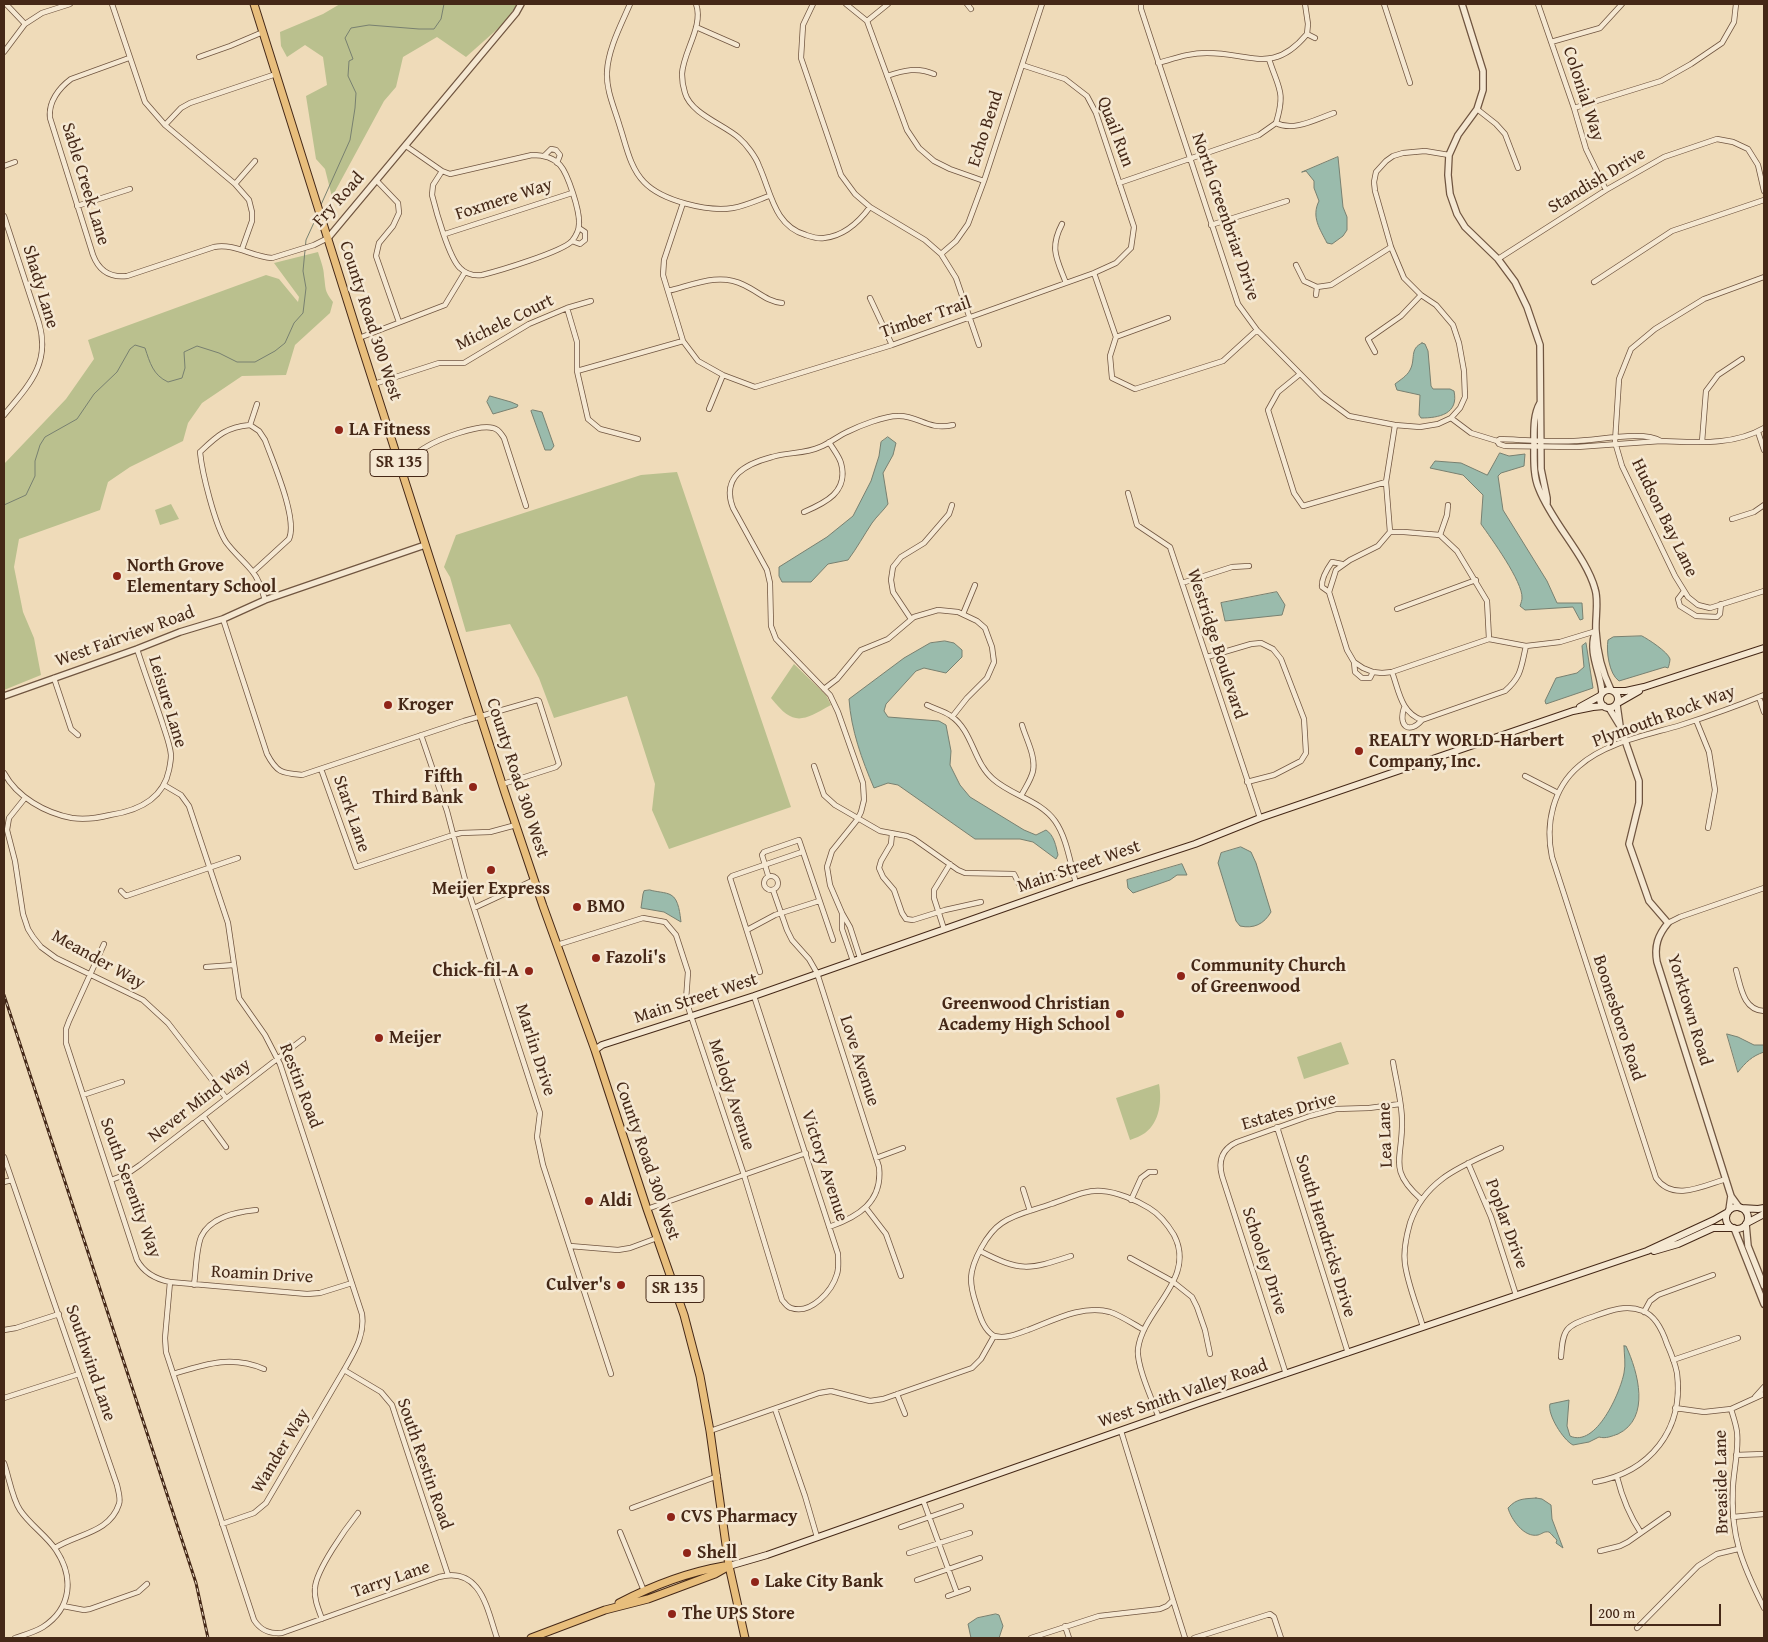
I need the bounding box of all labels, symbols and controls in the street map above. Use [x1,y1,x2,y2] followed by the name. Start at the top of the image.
[1558,44,1608,144] street label: Colonial Way
[964,88,1008,170] street label: Echo Bend
[1092,94,1138,170] street label: Quail Run
[56,120,114,248] street label: Sable Creek Lane
[1186,130,1264,304] street label: North Greenbriar Drive
[1544,143,1650,219] street label: Standish Drive
[309,168,369,232] street label: Fry Road
[453,174,555,226] street label: Foxmere Way
[334,239,406,403] street label: County Road 300 West
[17,243,63,331] street label: Shady Lane
[453,290,557,356] street label: Michele Court
[878,292,974,344] street label: Timber Trail
[349,419,430,441] place label: LA Fitness
[333,424,345,436] marker: LA Fitness
[370,449,428,476] road number: SR 135
[1626,455,1702,581] street label: Hudson Bay Lane
[127,555,276,598] place label: North Grove Elementary School
[1182,566,1250,722] street label: Westridge Boulevard
[111,570,123,582] marker: North Grove Elementary School
[53,602,197,672] street label: West Fairview Road
[143,654,191,750] street label: Leisure Lane
[1590,681,1738,753] street label: Plymouth Rock Way
[398,694,454,716] place label: Kroger
[481,696,553,860] street label: County Road 300 West
[382,699,394,711] marker: Kroger
[1369,730,1564,772] place label: REALTY WORLD-Harbert Company, Inc.
[1353,745,1365,757] marker: REALTY WORLD-Harbert Company, Inc.
[373,766,463,809] place label: Fifth Third Bank
[328,773,374,855] street label: Stark Lane
[467,781,479,793] marker: Fifth Third Bank
[1015,836,1143,898] street label: Main Street West
[485,864,497,876] marker: Meijer Express
[432,878,550,900] place label: Meijer Express
[587,896,625,918] place label: BMO
[571,901,583,913] marker: BMO
[48,926,148,994] street label: Meander Way
[606,947,666,969] place label: Fazoli's
[590,952,602,964] marker: Fazoli's
[1588,952,1648,1084] street label: Boonesboro Road
[1662,952,1716,1068] street label: Yorktown Road
[1191,955,1346,998] place label: Community Church of Greenwood
[432,960,519,982] place label: Chick-fil-A
[523,965,535,977] marker: Chick-fil-A
[632,969,760,1029] street label: Main Street West
[1175,970,1187,982] marker: Community Church of Greenwood
[938,993,1110,1036] place label: Greenwood Christian Academy High School
[510,1001,560,1099] street label: Marlin Drive
[1114,1008,1126,1020] marker: Greenwood Christian Academy High School
[834,1013,884,1109] street label: Love Avenue
[389,1027,441,1049] place label: Meijer
[373,1032,385,1044] marker: Meijer
[703,1037,759,1153] street label: Melody Avenue
[274,1041,326,1131] street label: Restin Road
[144,1054,256,1148] street label: Never Mind Way
[610,1079,684,1243] street label: County Road 300 West
[1239,1088,1339,1136] street label: Estates Drive
[1374,1102,1398,1168] street label: Lea Lane
[796,1107,852,1225] street label: Victory Avenue
[95,1115,165,1261] street label: South Serenity Way
[1290,1152,1360,1320] street label: South Hendricks Drive
[1480,1176,1532,1272] street label: Poplar Drive
[599,1190,632,1212] place label: Aldi
[583,1195,595,1207] marker: Aldi
[1236,1205,1292,1317] street label: Schooley Drive
[210,1262,314,1288] street label: Roamin Drive
[546,1274,611,1296] place label: Culver's
[646,1276,704,1302] road number: SR 135
[615,1279,627,1291] marker: Culver's
[60,1302,120,1424] street label: Southwind Lane
[1095,1355,1271,1433] street label: West Smith Valley Road
[391,1396,457,1532] street label: South Restin Road
[247,1405,315,1497] street label: Wander Way
[1710,1430,1734,1534] street label: Breaside Lane
[681,1506,797,1528] place label: CVS Pharmacy
[665,1511,677,1523] marker: CVS Pharmacy
[697,1542,737,1564] place label: Shell
[681,1547,693,1559] marker: Shell
[349,1557,433,1603] street label: Tarry Lane
[765,1571,883,1593] place label: Lake City Bank
[749,1576,761,1588] marker: Lake City Bank
[1593,1594,1724,1626] scale bar
[1598,1602,1635,1623] text: 200 m
[682,1603,795,1625] place label: The UPS Store
[666,1608,678,1620] marker: The UPS Store

